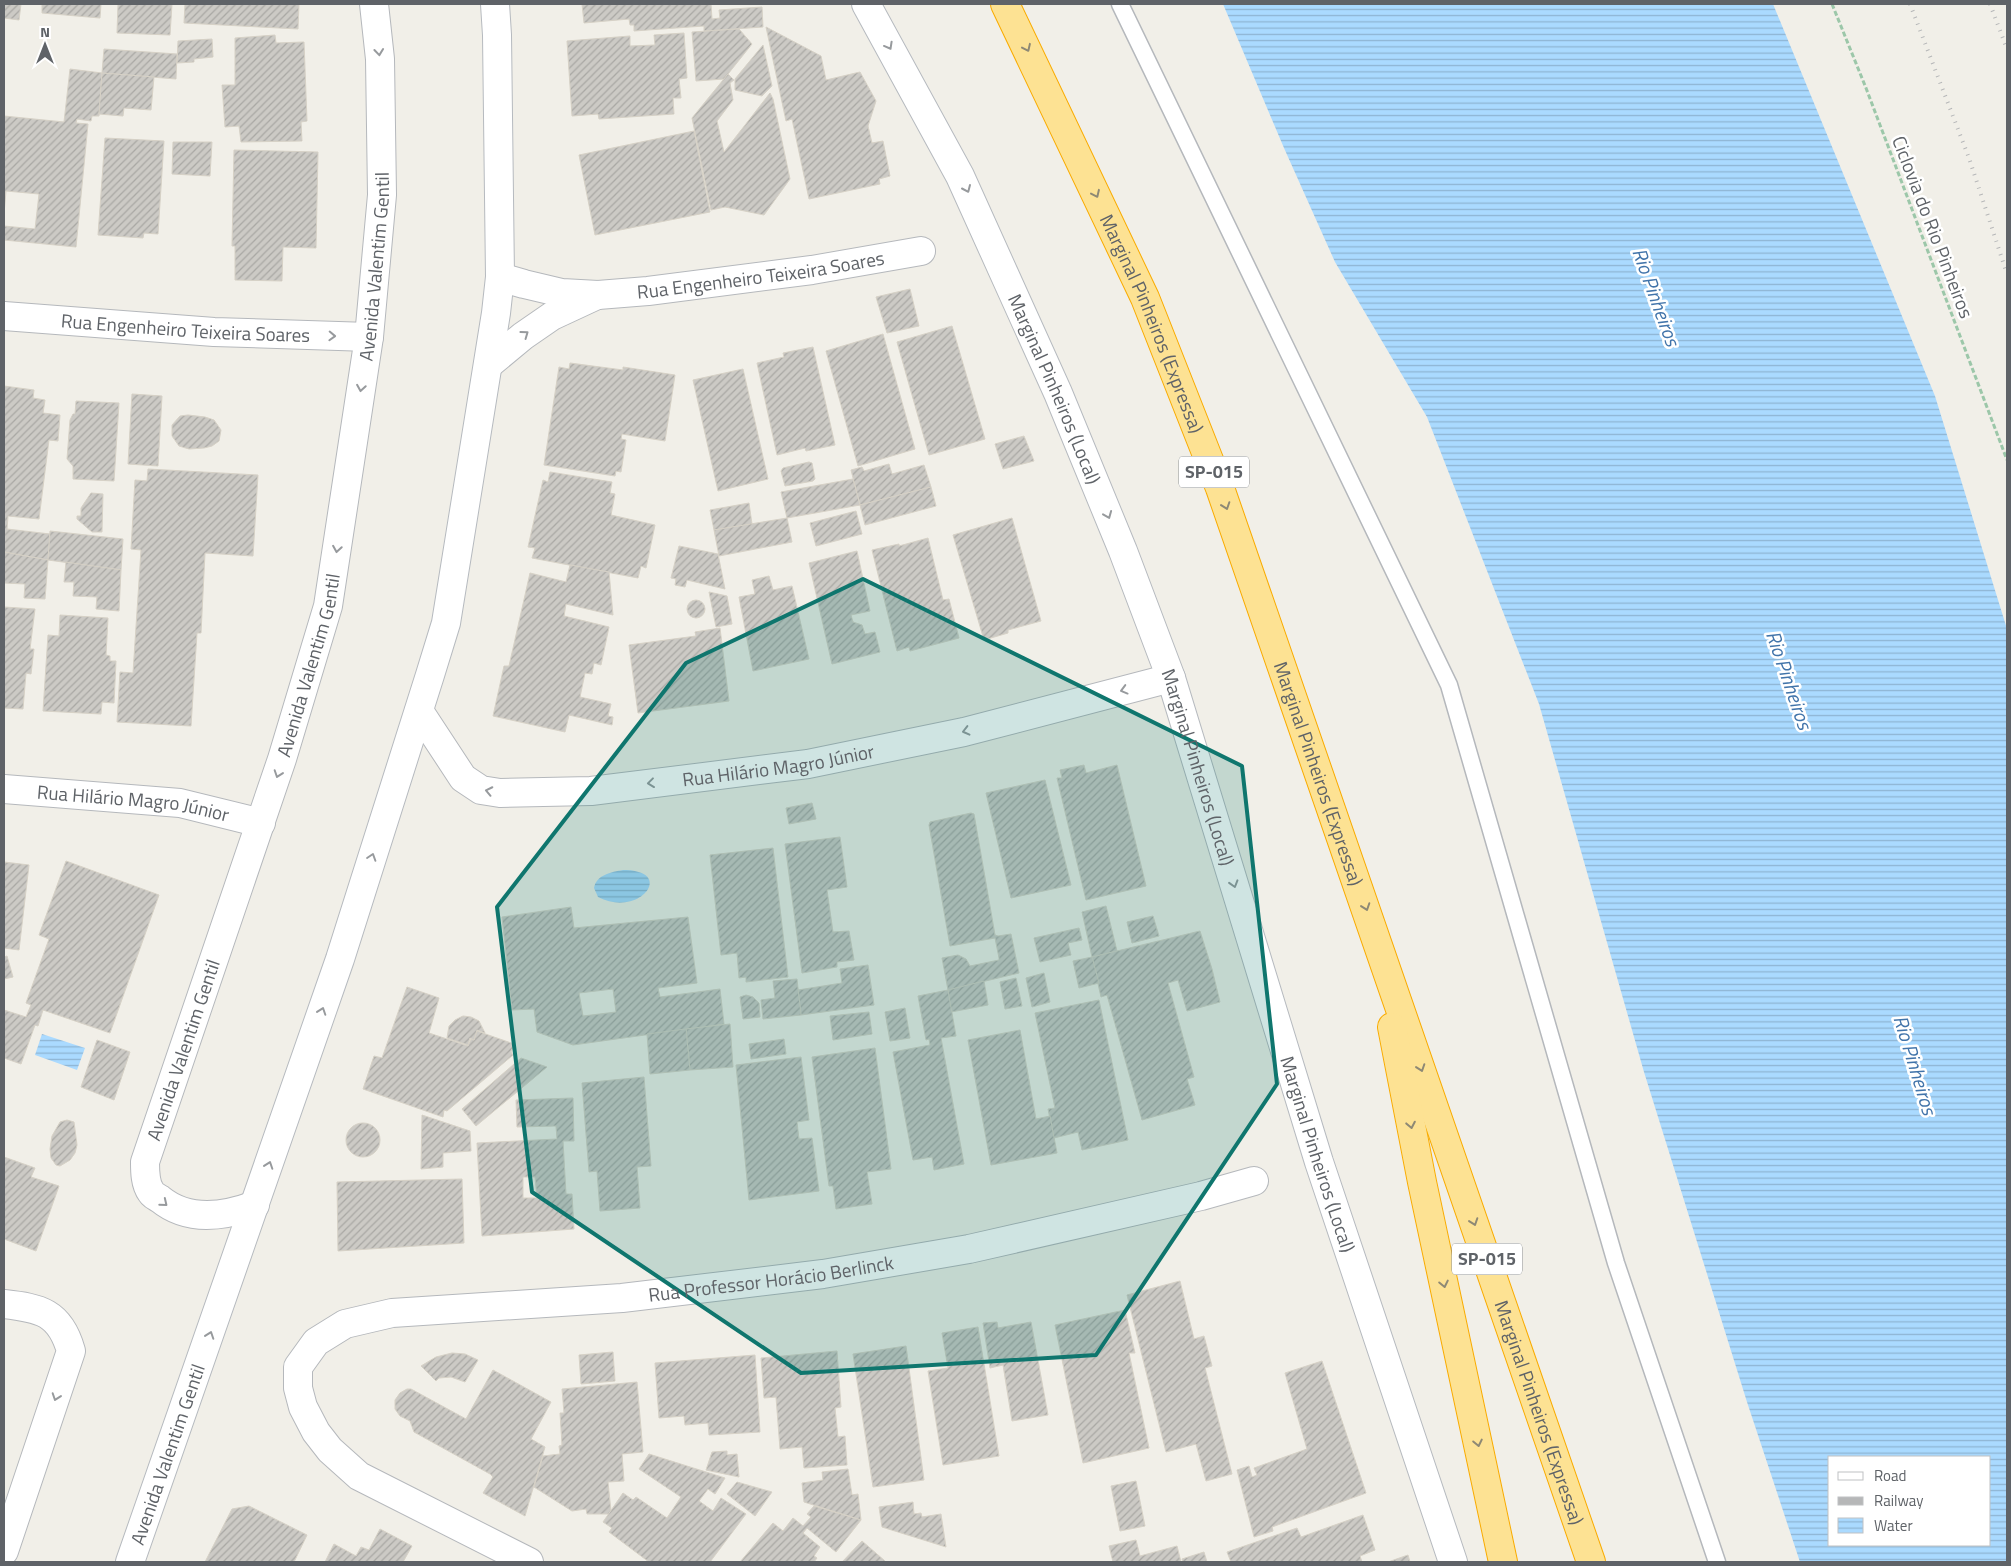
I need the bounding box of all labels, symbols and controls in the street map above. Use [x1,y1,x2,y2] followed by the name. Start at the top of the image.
[20,20,70,70] north arrow
[40,21,50,42] text: N
[883,41,893,50] one-way arrow
[1020,43,1031,52] one-way arrow
[374,48,385,56] one-way arrow
[1885,131,1982,322] street label: Ciclovia do Rio Pinheiros
[351,172,396,363] street label: Avenida Valentim Gentil
[960,184,971,193] one-way arrow
[1090,189,1100,198] one-way arrow
[1093,209,1212,437] street label: Marginal Pinheiros (Expressa)
[636,243,887,306] street label: Rua Engenheiro Teixeira Soares
[1624,243,1689,352] water label: Rio Pinheiros
[1001,289,1109,488] street label: Marginal Pinheiros (Local)
[60,305,311,349] street label: Rua Engenheiro Teixeira Soares
[328,331,336,341] one-way arrow
[520,331,529,340] one-way arrow
[356,385,367,393] one-way arrow
[1179,457,1249,488] road number: SP-015
[1221,501,1231,509] one-way arrow
[1102,510,1113,519] one-way arrow
[332,545,342,553] one-way arrow
[268,571,347,760] street label: Avenida Valentim Gentil
[1758,626,1821,735] water label: Rio Pinheiros
[1267,657,1371,890] street label: Marginal Pinheiros (Expressa)
[1155,664,1243,869] street label: Marginal Pinheiros (Local)
[1119,684,1128,695] one-way arrow
[962,725,971,736] one-way arrow
[680,736,877,794] street label: Rua Hilário Magro Júnior
[273,769,283,777] one-way arrow
[36,777,233,829] street label: Rua Hilário Magro Júnior
[647,778,655,788] one-way arrow
[485,786,494,797] one-way arrow
[367,853,377,861] one-way arrow
[1229,879,1239,887] one-way arrow
[1360,902,1370,911] one-way arrow
[138,955,227,1144] street label: Avenida Valentim Gentil
[316,1007,326,1016] one-way arrow
[1886,1011,1946,1120] water label: Rio Pinheiros
[1273,1052,1363,1256] street label: Marginal Pinheiros (Local)
[1415,1064,1425,1072] one-way arrow
[1405,1120,1415,1129] one-way arrow
[263,1161,273,1169] one-way arrow
[158,1197,167,1205] one-way arrow
[1468,1217,1478,1226] one-way arrow
[1452,1244,1522,1274] road number: SP-015
[647,1247,896,1309] street label: Rua Professor Horácio Berlinck
[1438,1280,1448,1288] one-way arrow
[1488,1296,1592,1528] street label: Marginal Pinheiros (Expressa)
[204,1331,214,1339] one-way arrow
[122,1360,212,1548] street label: Avenida Valentim Gentil
[52,1392,62,1401] one-way arrow
[1472,1438,1483,1447] one-way arrow
[1828,1456,1991,1546] legend
[1874,1464,1906,1487] text: Road
[1874,1489,1924,1512] text: Railway
[1874,1514,1913,1537] text: Water

